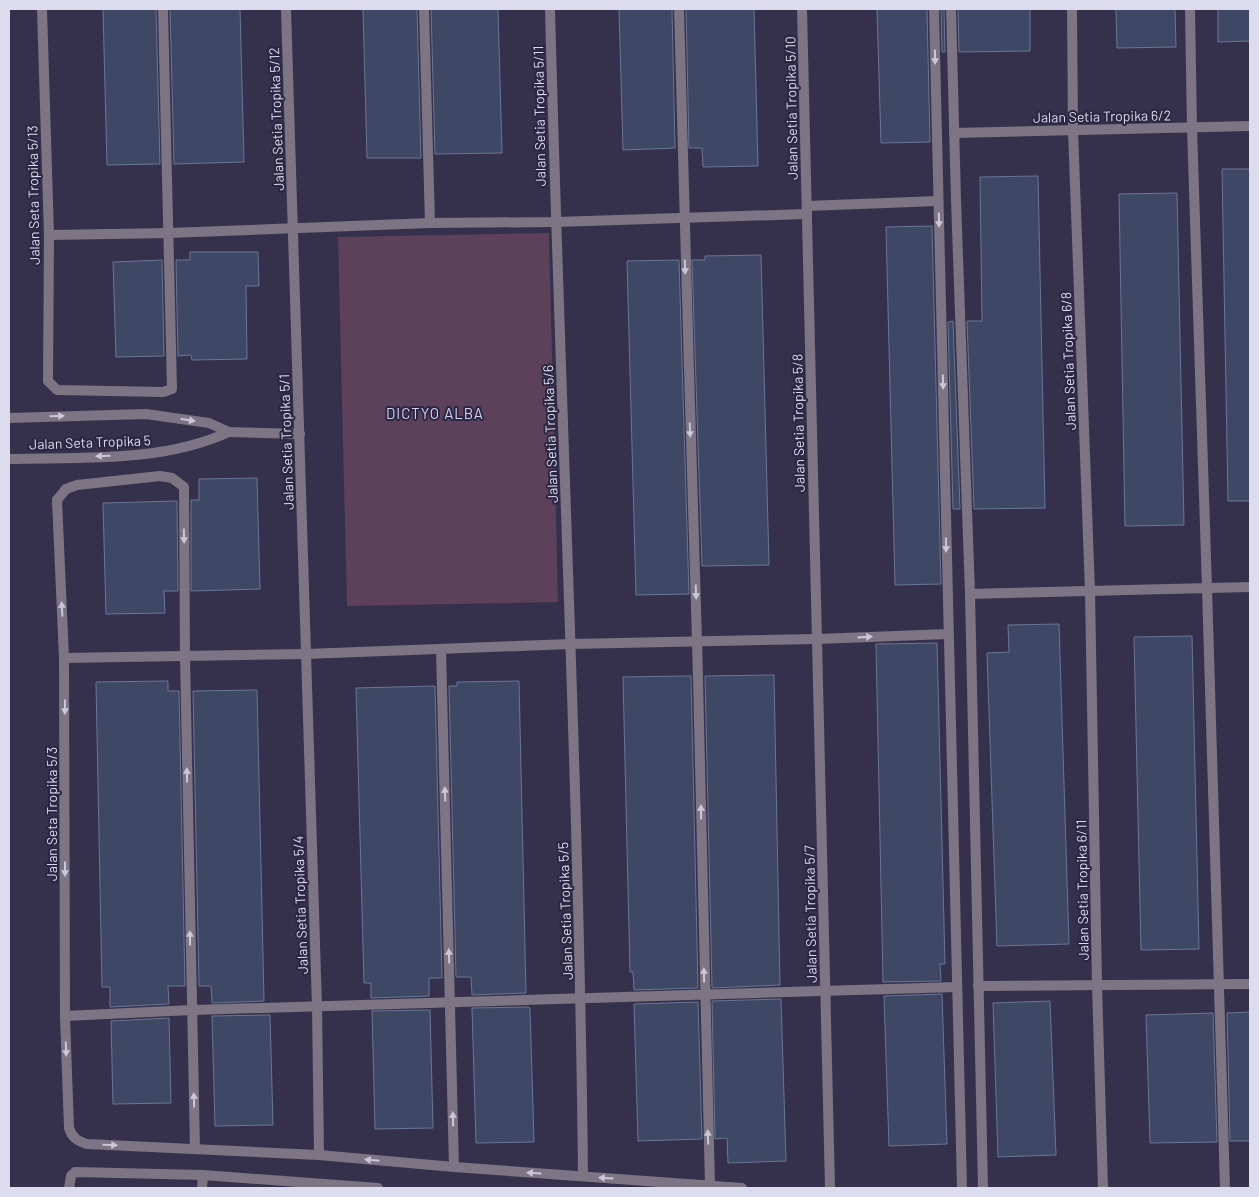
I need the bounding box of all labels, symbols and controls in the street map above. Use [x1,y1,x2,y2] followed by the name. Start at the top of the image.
[781,36,801,180] street label: Jalan Setia Tropika 5/10
[529,45,549,187] street label: Jalan Setia Tropika 5/11
[265,47,287,191] street label: Jalan Setia Tropika 5/12
[931,50,939,66] one-way arrow
[1033,106,1171,126] street label: Jalan Setia Tropika 6/2
[23,125,43,265] street label: Jalan Seta Tropika 5/13
[935,212,943,228] one-way arrow
[681,259,689,275] one-way arrow
[1057,292,1079,430] street label: Jalan Setia Tropika 6/8
[788,354,808,492] street label: Jalan Setia Tropika 5/8
[539,365,561,503] street label: Jalan Setia Tropika 5/6
[275,374,297,510] street label: Jalan Setia Tropika 5/1
[939,375,947,391] one-way arrow
[386,404,484,422] district label: DICTYO ALBA
[50,412,66,420] one-way arrow
[181,416,197,424] one-way arrow
[687,422,695,438] one-way arrow
[29,431,151,453] street label: Jalan Seta Tropika 5
[95,453,111,461] one-way arrow
[180,528,188,544] one-way arrow
[942,537,950,553] one-way arrow
[692,584,700,600] one-way arrow
[58,601,66,617] one-way arrow
[858,633,874,641] one-way arrow
[61,699,69,715] one-way arrow
[43,747,60,881] street label: Jalan Seta Tropika 5/3
[183,767,191,783] one-way arrow
[441,785,449,801] one-way arrow
[696,804,704,820] one-way arrow
[1072,819,1092,961] street label: Jalan Setia Tropika 6/11
[289,835,311,975] street label: Jalan Setia Tropika 5/4
[554,842,576,980] street label: Jalan Setia Tropika 5/5
[800,845,820,983] street label: Jalan Setia Tropika 5/7
[61,862,69,878] one-way arrow
[186,929,194,945] one-way arrow
[445,948,453,964] one-way arrow
[699,966,707,982] one-way arrow
[63,1041,71,1057] one-way arrow
[190,1092,198,1108] one-way arrow
[449,1110,457,1126] one-way arrow
[704,1129,712,1145] one-way arrow
[102,1142,118,1150] one-way arrow
[364,1156,380,1164] one-way arrow
[526,1168,542,1176] one-way arrow
[598,1174,614,1182] one-way arrow

